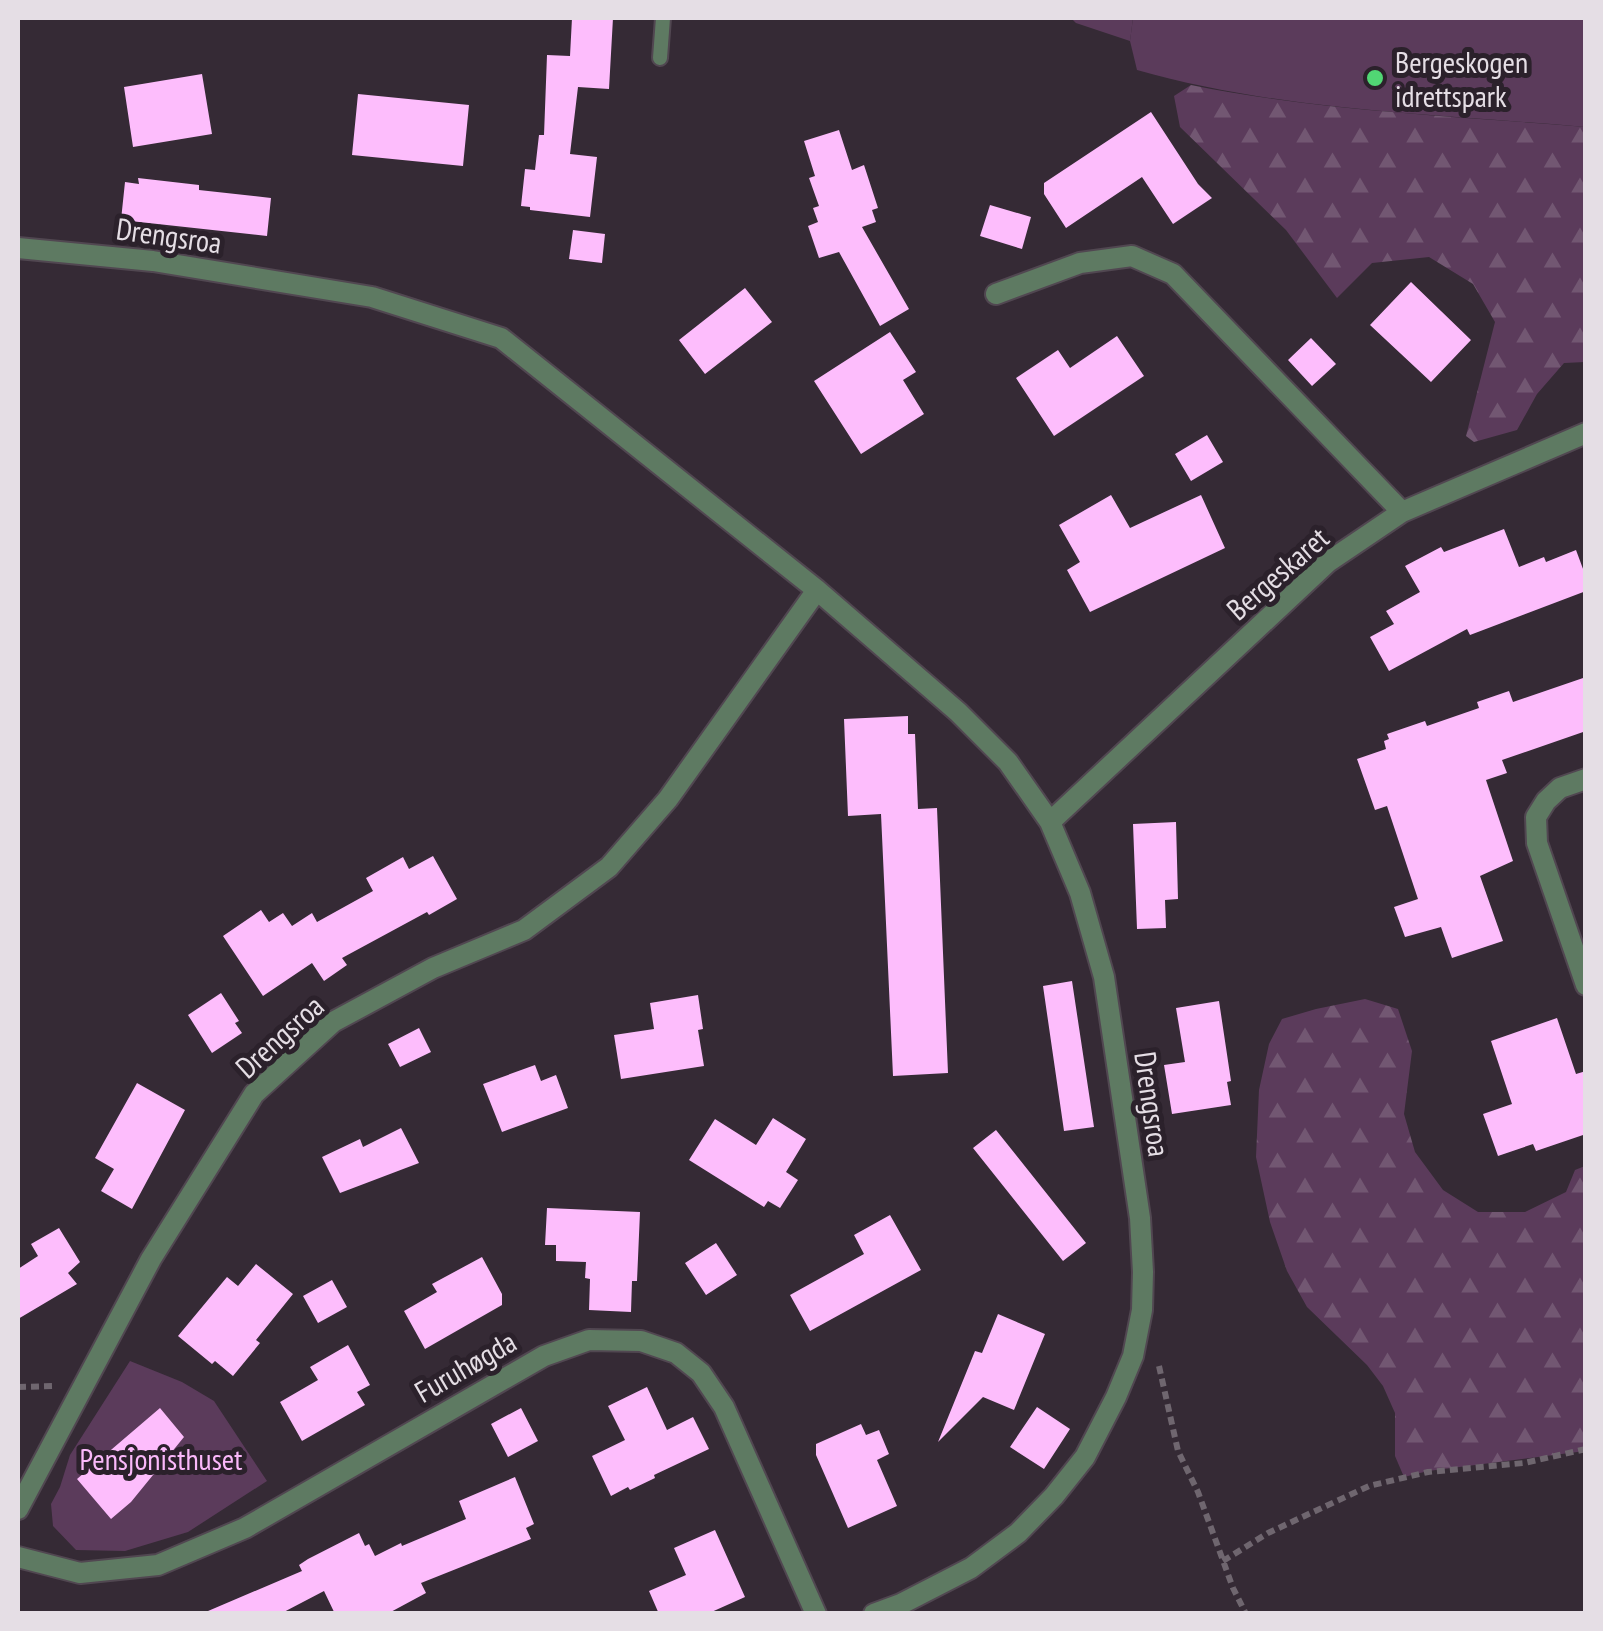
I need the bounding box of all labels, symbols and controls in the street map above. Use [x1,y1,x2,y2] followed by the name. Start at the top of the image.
[1395,42,1528,115] place label: Bergeskogen idrettspark
[1364,67,1386,89] marker: Bergeskogen idrettspark
[114,208,224,262] street label: Drengsroa
[1218,518,1337,628] street label: Bergeskaret
[227,986,331,1086] street label: Drengsroa
[1126,1049,1180,1159] street label: Drengsroa
[407,1321,523,1411] street label: Furuhøgda
[80,1439,243,1478] park label: Pensjonisthuset

